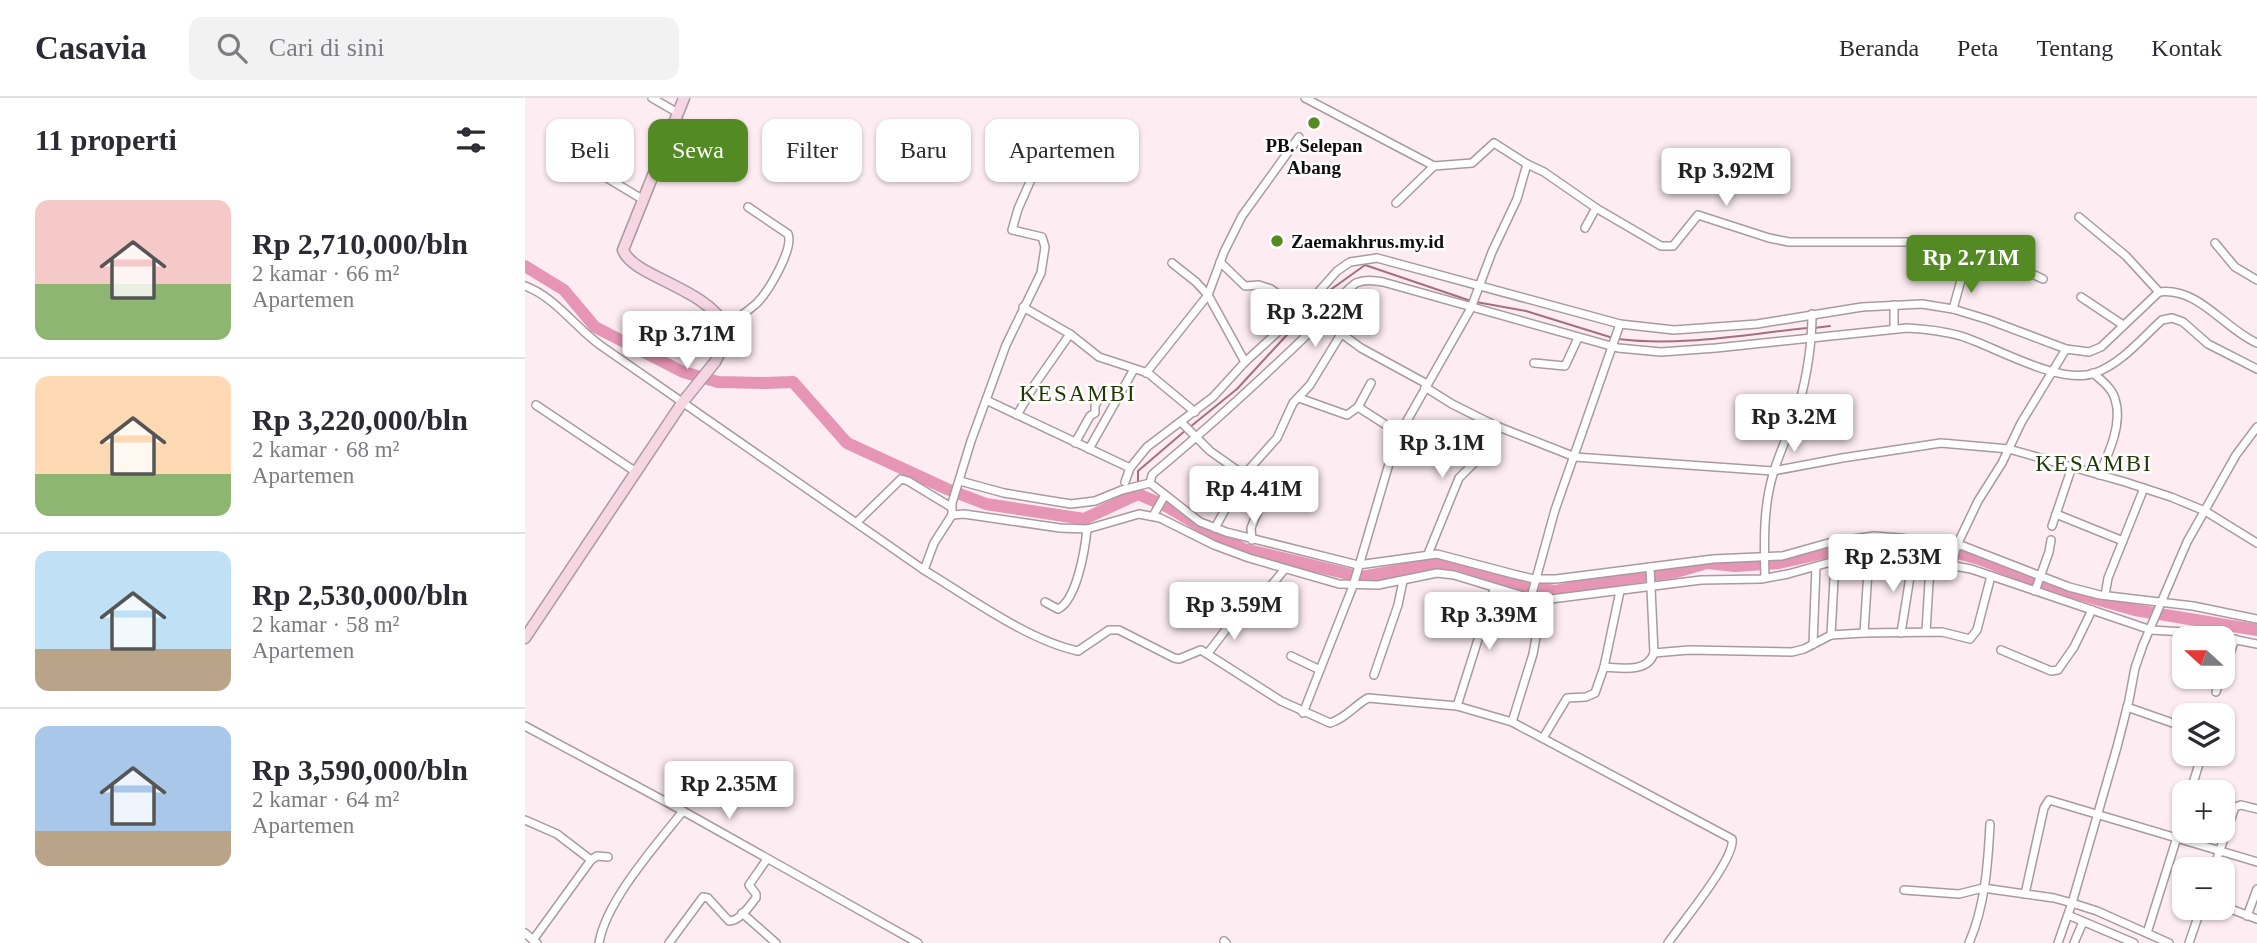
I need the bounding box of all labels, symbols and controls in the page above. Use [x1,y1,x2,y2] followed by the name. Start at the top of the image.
[189,17,679,80] search box
[213,29,251,67] icon: search
[35,30,147,66] text: Casavia
[269,33,384,62] text: Cari di sini
[1839,35,1919,61] text: Beranda
[1957,35,1998,61] text: Peta
[2036,35,2113,61] text: Tentang
[2151,35,2222,61] text: Kontak
[1306,115,1322,131] marker: PB. Selepan Abang
[546,119,634,182] chip: Beli
[648,119,748,182] chip: Sewa
[762,119,862,182] chip: Filter
[876,119,971,182] chip: Baru
[985,119,1139,182] chip: Apartemen
[452,121,490,159] icon: filters
[35,123,177,156] text: 11 properti
[1265,135,1363,178] place label: PB. Selepan Abang
[1654,148,1798,208] pin: Rp 3.92M
[1677,158,1775,183] text: Rp 3.92M
[252,227,468,260] text: Rp 2,710,000/bln
[91,228,175,312] icon: home
[1291,231,1445,252] place label: Zaemakhrus.my.id
[1269,233,1285,249] marker: Zaemakhrus.my.id
[1899,236,2043,295] pin: Rp 2.71M
[1922,245,2020,270] text: Rp 2.71M
[252,261,399,286] text: 2 kamar · 66 m²
[252,287,354,312] text: Apartemen
[1243,289,1387,349] pin: Rp 3.22M
[1266,299,1364,324] text: Rp 3.22M
[615,312,759,371] pin: Rp 3.71M
[638,321,736,346] text: Rp 3.71M
[1019,381,1137,406] district label: KESAMBI
[1729,394,1859,454] pin: Rp 3.2M
[252,403,468,436] text: Rp 3,220,000/bln
[91,404,175,488] icon: home
[1751,404,1837,429] text: Rp 3.2M
[1377,420,1507,480] pin: Rp 3.1M
[1399,430,1485,455] text: Rp 3.1M
[252,437,399,462] text: 2 kamar · 68 m²
[2035,451,2153,476] district label: KESAMBI
[252,463,354,488] text: Apartemen
[1182,466,1326,526] pin: Rp 4.41M
[1205,476,1303,501] text: Rp 4.41M
[1821,534,1965,594] pin: Rp 2.53M
[1844,544,1942,569] text: Rp 2.53M
[252,578,468,611] text: Rp 2,530,000/bln
[91,579,175,663] icon: home
[1162,582,1306,642] pin: Rp 3.59M
[1185,592,1283,617] text: Rp 3.59M
[1417,592,1561,652] pin: Rp 3.39M
[1440,602,1538,627] text: Rp 3.39M
[252,612,399,637] text: 2 kamar · 58 m²
[2172,626,2235,690] north arrow
[2172,626,2235,920] map controls
[252,638,354,663] text: Apartemen
[2172,703,2235,766] button: layers
[252,753,468,786] text: Rp 3,590,000/bln
[91,754,175,838] icon: home
[657,762,801,821] pin: Rp 2.35M
[680,771,778,796] text: Rp 2.35M
[2172,780,2235,843] button: +
[252,787,399,812] text: 2 kamar · 64 m²
[252,813,354,838] text: Apartemen
[2172,857,2235,920] button: −

